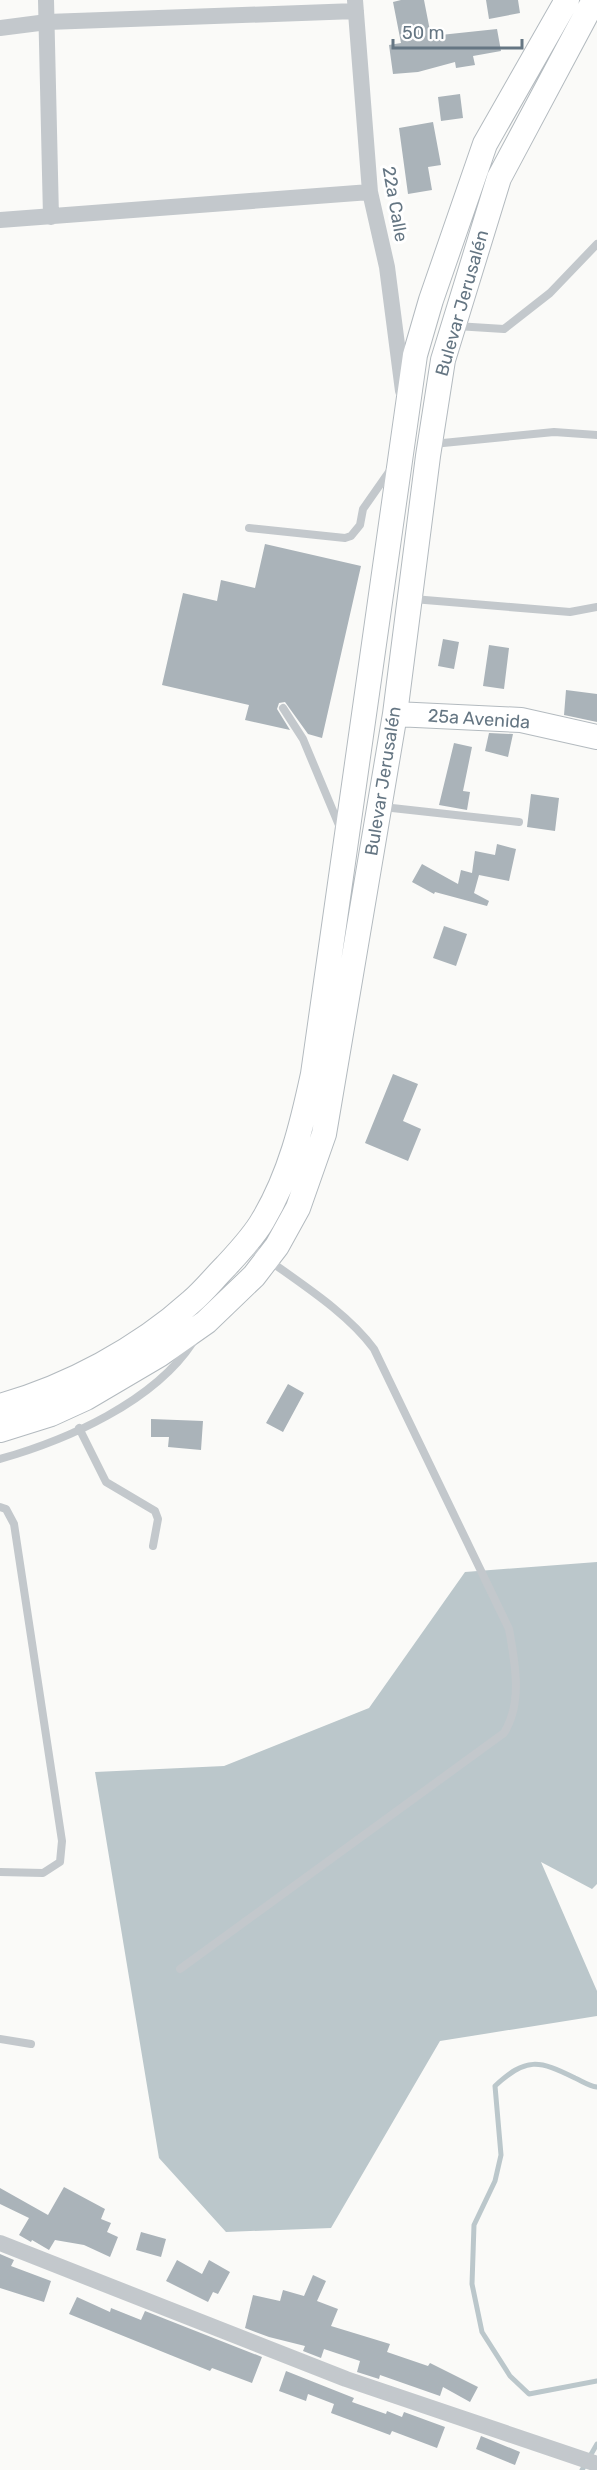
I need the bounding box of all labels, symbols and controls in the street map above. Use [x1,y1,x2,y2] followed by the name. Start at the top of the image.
[393,12,522,50] scale bar
[402,22,445,44] text: 50 m
[378,165,412,243] street label: 22a Calle
[431,227,493,379] street label: Bulevar Jerusalén
[427,704,531,734] street label: 25a Avenida
[360,705,406,857] street label: Bulevar Jerusalén

